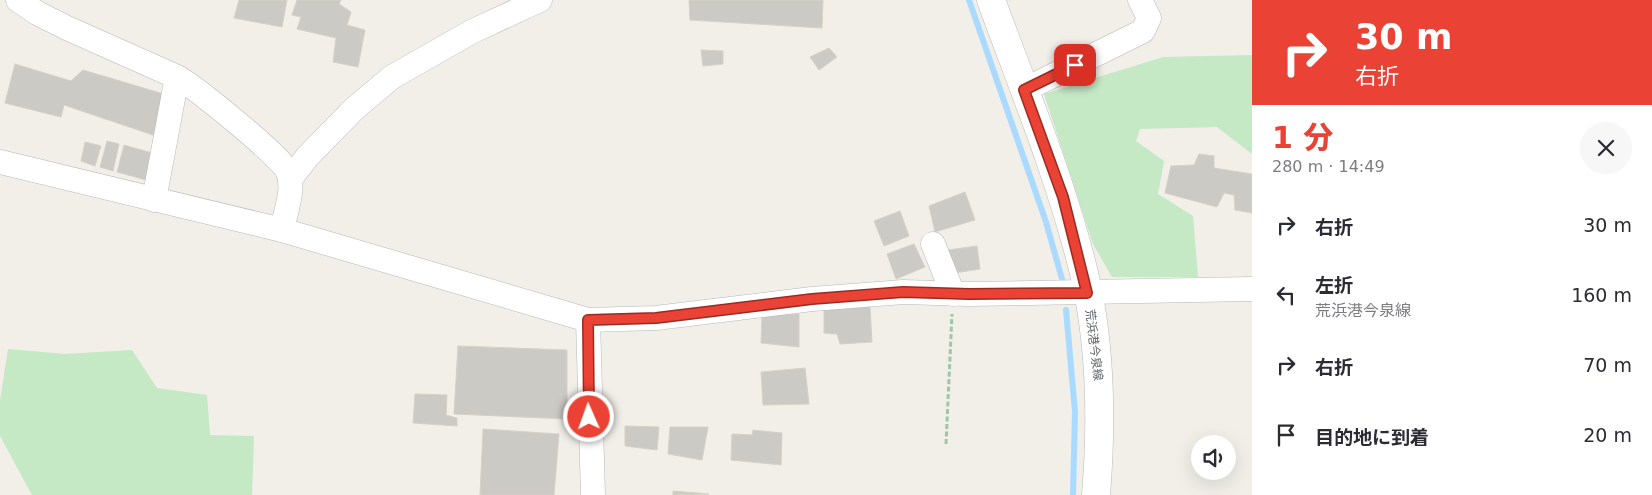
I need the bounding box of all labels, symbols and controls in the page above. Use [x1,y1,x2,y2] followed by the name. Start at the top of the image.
[1355,17,1452,57] text: 30 m
[1272,20,1337,85] icon: right
[1054,44,1096,86] pin
[1061,51,1089,79] icon: arrive
[1355,64,1399,89] text: 右折
[1272,120,1333,155] text: 1 分
[1580,122,1632,174] button: close
[1272,157,1385,176] text: 280 m · 14:49
[1272,211,1300,239] icon: right
[1583,214,1632,236] text: 30 m
[1315,216,1353,238] text: 右折
[1315,274,1353,296] text: 左折
[1272,281,1300,309] icon: left
[1571,284,1632,306] text: 160 m
[1315,301,1411,320] text: 荒浜港今泉線
[1083,308,1105,382] street label: 荒浜港今泉線
[1272,351,1300,379] icon: right
[1583,354,1632,376] text: 70 m
[1315,356,1353,378] text: 右折
[562,390,614,442] position arrow
[1272,421,1300,449] icon: arrive
[1583,424,1632,446] text: 20 m
[1315,426,1429,448] text: 目的地に到着
[1191,435,1236,480] map controls
[1191,435,1236,480] button: sound

